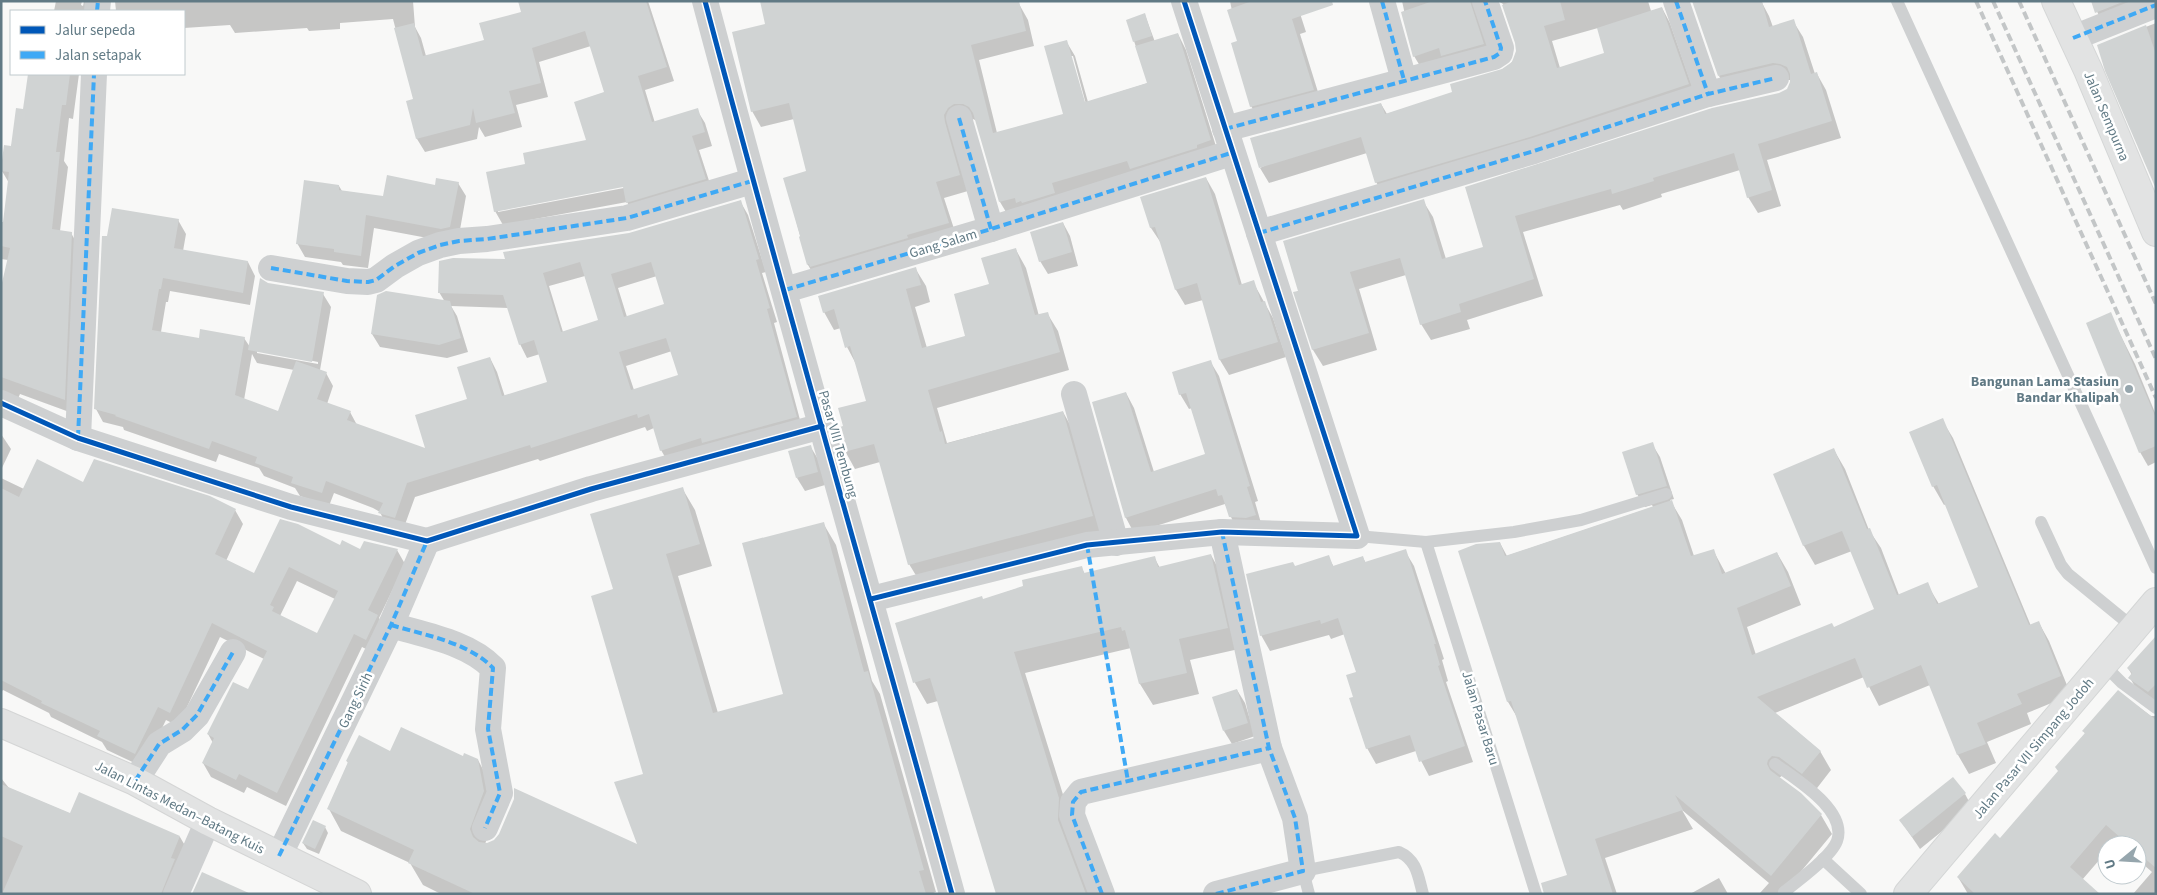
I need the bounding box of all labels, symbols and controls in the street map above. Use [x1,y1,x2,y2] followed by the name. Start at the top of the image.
[10,10,185,75] legend
[55,20,135,41] text: Jalur sepeda
[55,45,142,66] text: Jalan setapak
[2078,68,2134,164] street label: Jalan Sempurna
[907,224,980,264] street label: Gang Salam
[1971,372,2119,408] place label: Bangunan Lama Stasiun Bandar Khalipah
[2123,383,2135,395] marker: Bangunan Lama Stasiun Bandar Khalipah
[813,388,863,500] street label: Pasar VIII Tembung
[334,669,378,732] street label: Gang Sirih
[1456,669,1504,768] street label: Jalan Pasar Baru
[1969,674,2099,824] street label: Jalan Pasar VII Simpang Jodoh
[91,756,268,860] street label: Jalan Lintas Medan–Batang Kuis
[2097,835,2147,885] north arrow
[2100,856,2122,871] text: U

